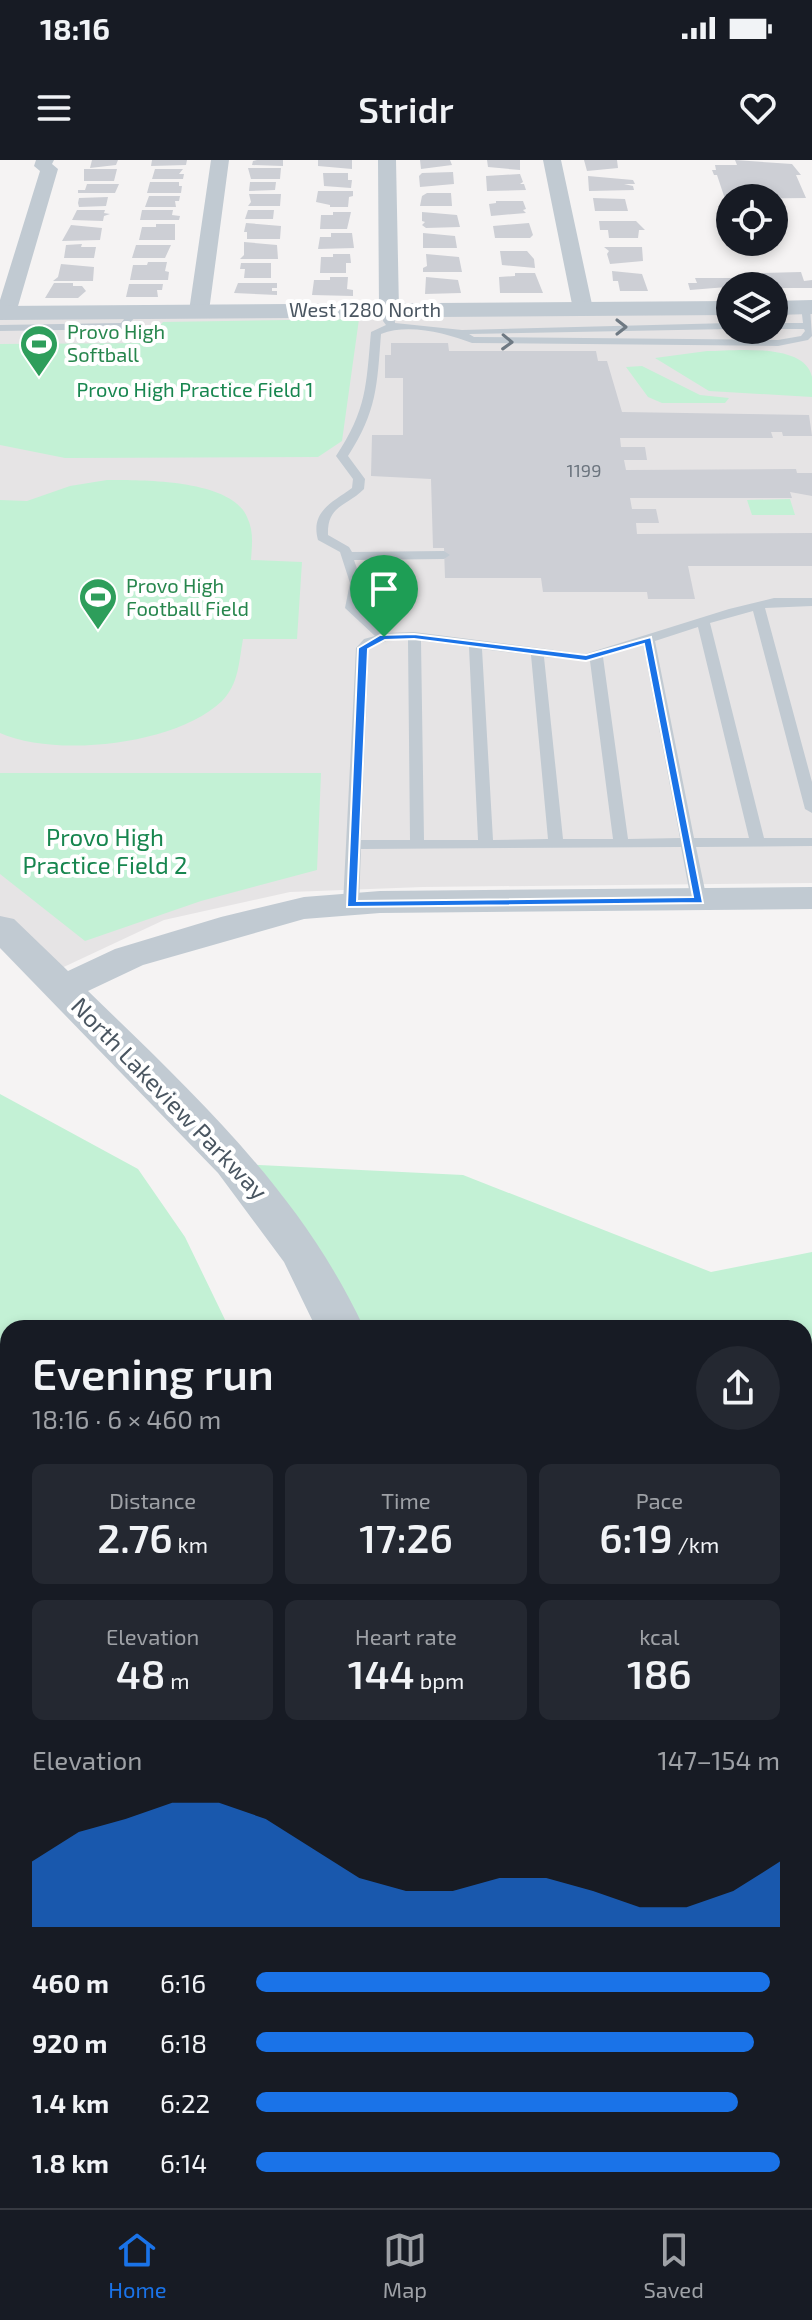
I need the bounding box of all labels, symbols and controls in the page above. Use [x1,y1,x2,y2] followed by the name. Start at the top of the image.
[40,10,110,46] text: 18:16
[32,86,76,130] icon: menu
[736,86,780,130] icon: heart
[358,87,454,130] text: Stridr
[716,184,788,344] map controls
[716,184,788,256] button: locate
[716,272,788,344] button: layers
[289,297,441,321] street label: West 1280 North
[67,319,165,366] place label: Provo High Softball
[615,319,628,336] one-way arrow
[18,323,60,378] sports icon: Provo High Softball
[501,333,513,350] one-way arrow
[77,377,313,401] park label: Provo High Practice Field 1
[567,459,601,481] house number: 1199
[350,555,418,637] pin
[362,567,406,611] icon: arrive
[126,573,249,620] place label: Provo High Football Field
[77,576,119,631] sports icon: Provo High Football Field
[22,822,188,879] park label: Provo High Practice Field 2
[66,991,274,1205] street label: North Lakeview Parkway
[32,1346,274,1399] text: Evening run
[696,1346,780,1430] button: share
[32,1403,221,1434] text: 18:16 · 6 × 460 m
[109,1487,196,1513] text: Distance
[381,1487,431,1513] text: Time
[636,1487,683,1513] text: Pace
[97,1513,173,1561] text: 2.76
[359,1513,453,1561] text: 17:26
[599,1513,673,1561] text: 6:19
[173,1531,208,1557] text: km
[673,1531,719,1557] text: /km
[106,1623,199,1649] text: Elevation
[355,1623,457,1649] text: Heart rate
[639,1623,679,1649] text: kcal
[116,1649,165,1697] text: 48
[348,1649,415,1697] text: 144
[627,1649,692,1697] text: 186
[165,1667,190,1693] text: m
[415,1667,464,1693] text: bpm
[32,1744,142,1775] text: Elevation
[657,1744,780,1775] text: 147–154 m
[32,1967,109,1998] text: 460 m
[160,1967,206,1998] text: 6:16
[32,2027,107,2058] text: 920 m
[160,2027,207,2058] text: 6:18
[32,2087,109,2118] text: 1.4 km
[160,2087,210,2118] text: 6:22
[32,2147,109,2178] text: 1.8 km
[160,2147,207,2178] text: 6:14
[108,2228,166,2302] tab: Home
[383,2228,427,2302] tab: Map
[643,2228,704,2302] tab: Saved

